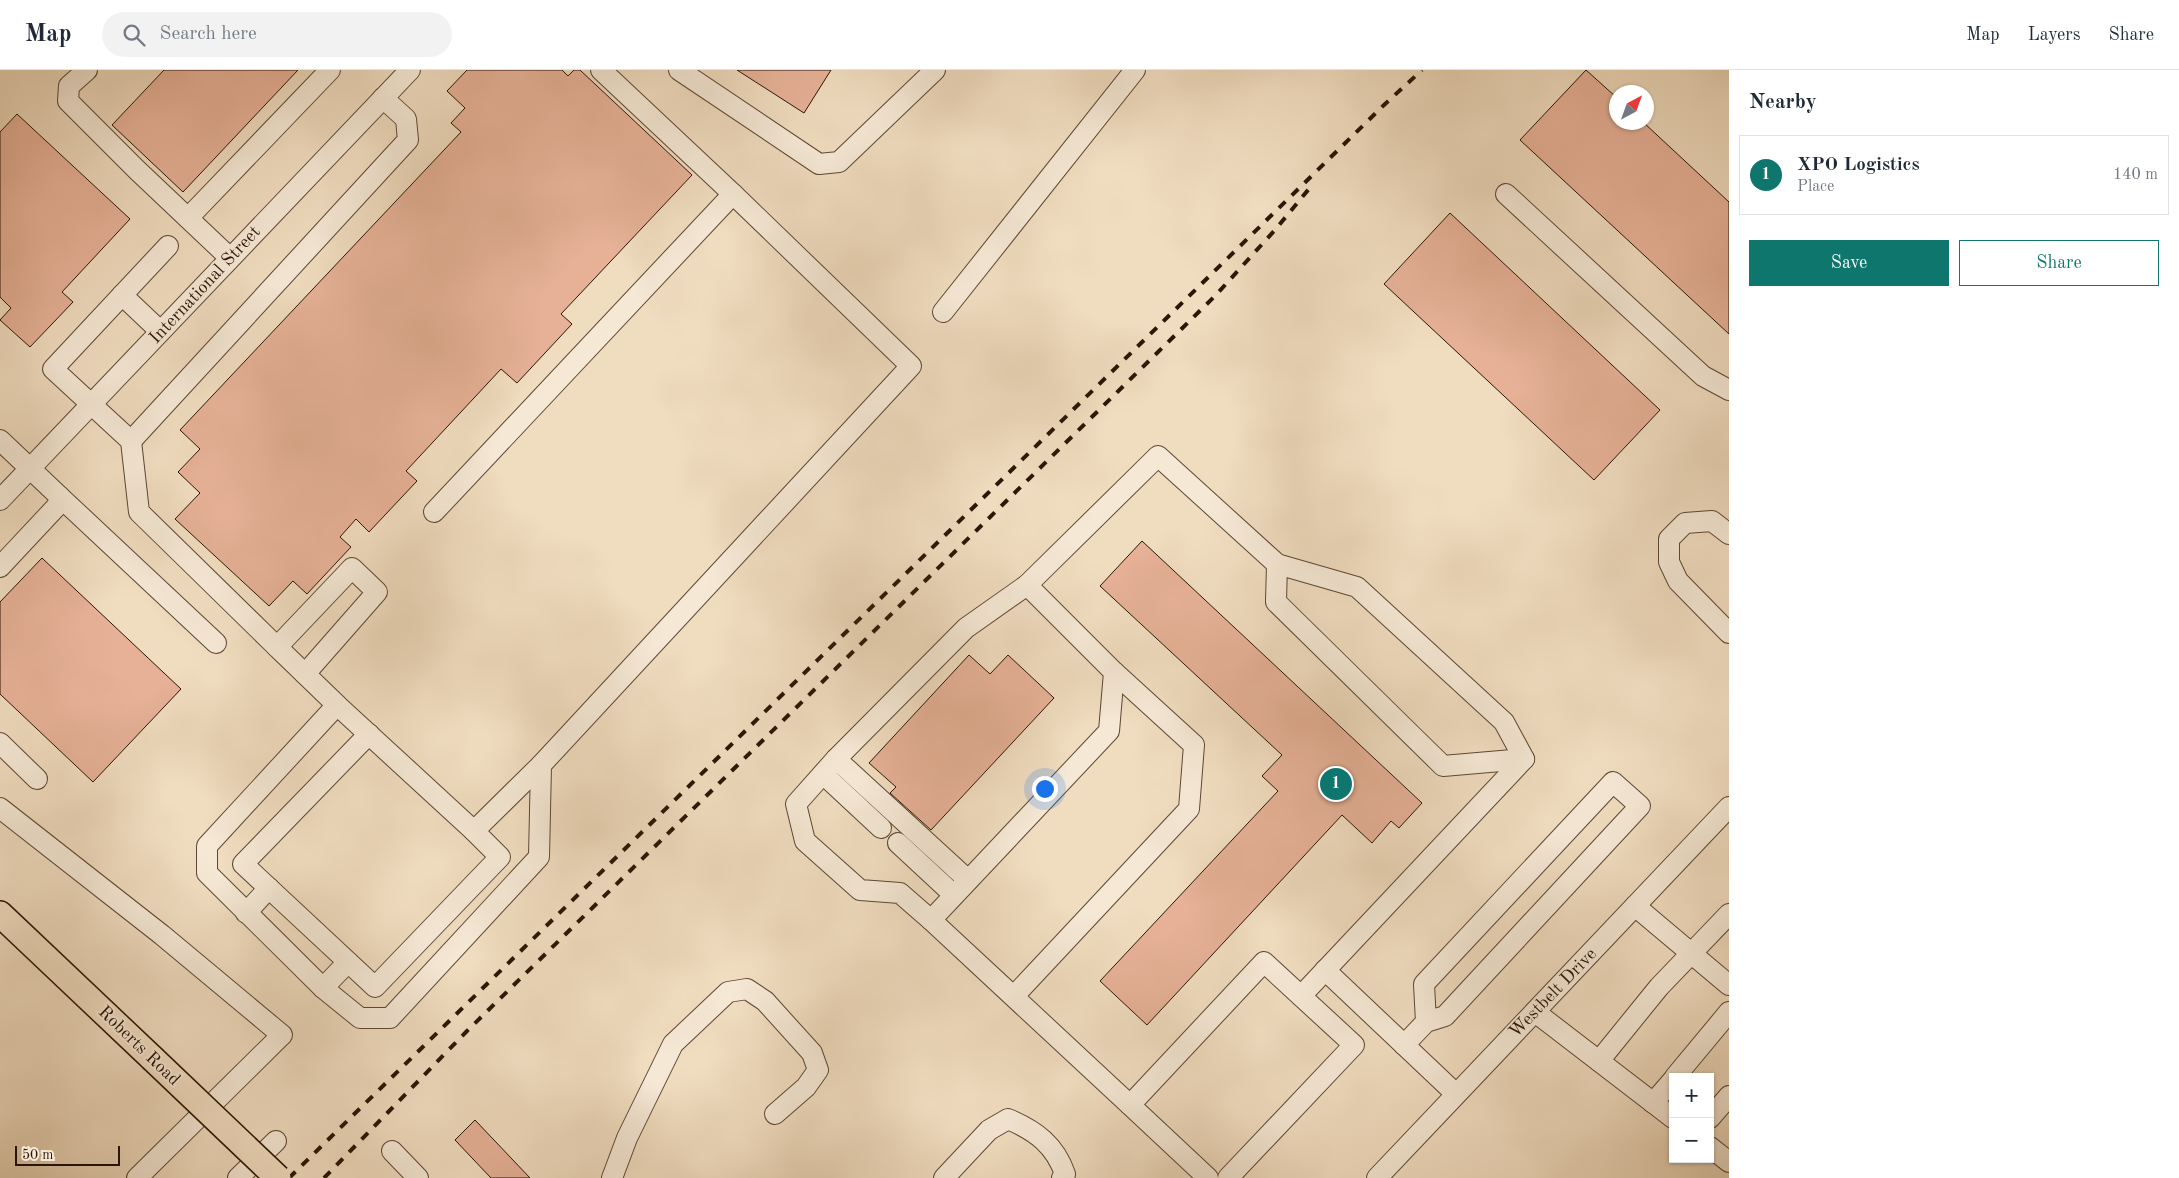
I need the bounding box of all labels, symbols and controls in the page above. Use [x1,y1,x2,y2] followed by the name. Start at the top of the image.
[102,12,452,57] search box
[120,21,148,49] icon: search
[25,23,72,47] text: Map
[160,25,257,44] text: Search here
[1966,26,2000,44] text: Map
[2028,26,2080,44] text: Layers
[2108,26,2154,44] text: Share
[1609,85,1654,130] north arrow
[1749,92,1817,113] text: Nearby
[1797,156,1920,175] text: XPO Logistics
[1761,167,1771,183] text: 1
[2113,167,2158,183] text: 140 m
[1797,179,1834,195] text: Place
[146,223,264,347] street label: International Street
[1749,240,1949,286] button: Save
[1959,240,2159,286] button: Share
[1320,765,1352,803] pin: 1
[1032,776,1058,802] your location
[1506,945,1600,1041] street label: Westbelt Drive
[95,1003,183,1089] street label: Roberts Road
[1669,1073,1714,1163] map controls
[1669,1073,1714,1118] button: +
[1669,1118,1714,1163] button: −
[15,1143,120,1166] scale bar
[22,1148,53,1162] text: 50 m

